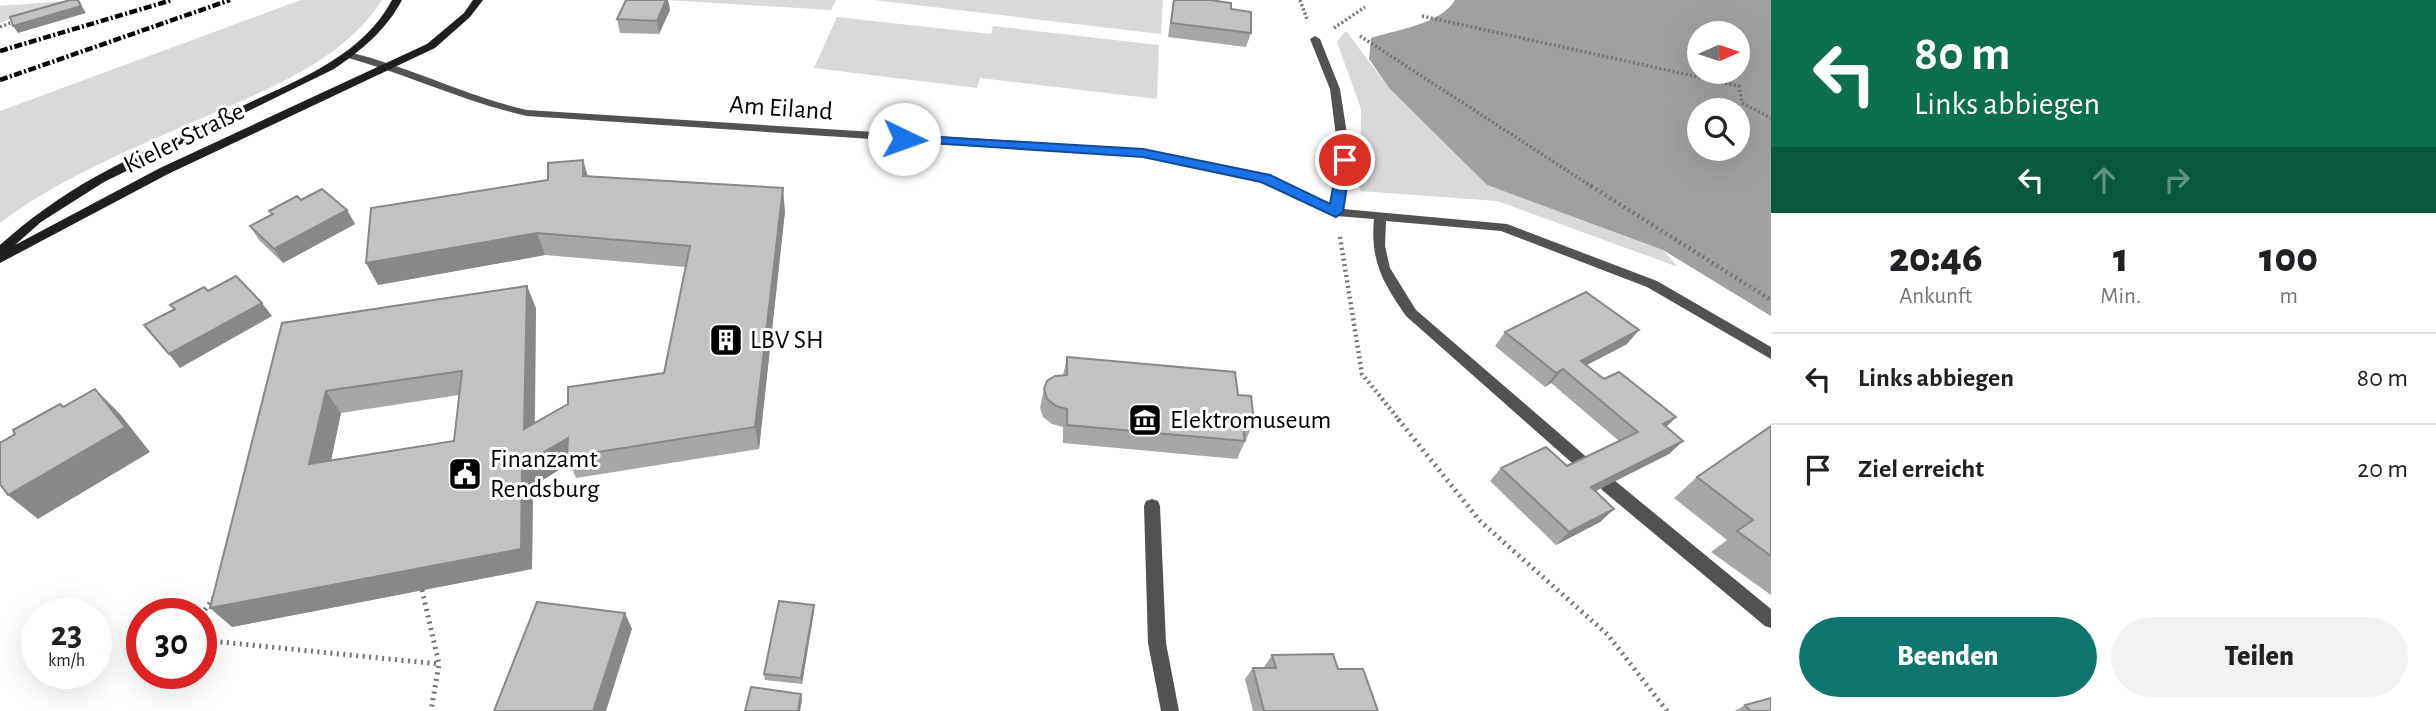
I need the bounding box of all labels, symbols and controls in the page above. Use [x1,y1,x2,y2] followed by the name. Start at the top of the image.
[1687,21,1750,84] north arrow
[1687,21,1750,161] map controls
[1799,28,1890,119] icon: left
[1914,30,2011,79] text: 80 m
[1914,88,2100,120] text: Links abbiegen
[728,91,834,125] street label: Am Eiland
[120,98,248,178] street label: Kieler Straße
[1687,98,1750,161] button: search
[867,102,941,176] position arrow
[1315,130,1375,190] pin
[1326,141,1364,179] icon: arrive
[2012,161,2050,199] icon: left
[2085,161,2123,199] icon: ahead
[2158,161,2196,199] icon: right
[1889,237,1982,279] text: 20:46
[2113,237,2129,279] text: 1
[2259,237,2318,279] text: 100
[1899,285,1972,308] text: Ankunft
[2100,285,2141,308] text: Min.
[2279,285,2298,308] text: m
[707,321,745,359] building icon: LBV SH
[750,327,824,353] place label: LBV SH
[1799,360,1837,398] icon: left
[1858,365,2014,391] text: Links abbiegen
[2357,365,2408,391] text: 80 m
[1126,401,1164,439] museum icon: Elektromuseum
[1170,407,1331,433] place label: Elektromuseum
[490,446,600,502] place label: Finanzamt Rendsburg
[1799,451,1837,489] icon: arrive
[446,455,484,493] public building icon: Finanzamt Rendsburg
[1858,456,1984,482] text: Ziel erreicht
[2357,456,2408,482] text: 20 m
[126,598,217,689] speed limit sign: 30
[51,617,82,652] text: 23
[1799,617,2097,697] button: Beenden
[2111,617,2408,697] button: Teilen
[48,652,85,670] text: km/h

